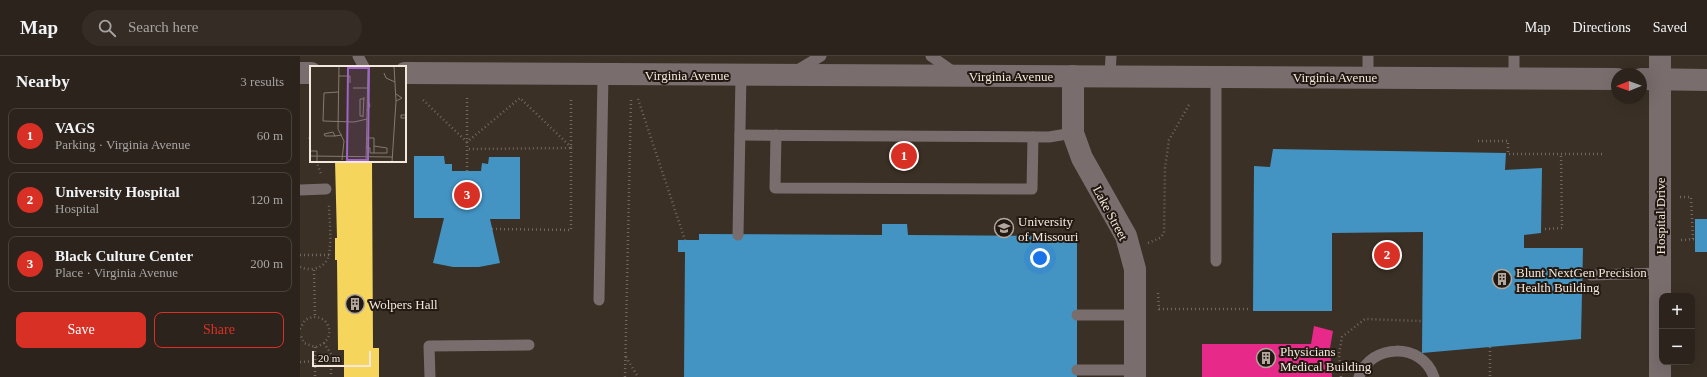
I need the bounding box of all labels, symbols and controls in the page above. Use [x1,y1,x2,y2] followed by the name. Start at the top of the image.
[82,10,362,46] search box
[20,17,58,38] text: Map
[96,17,118,39] icon: search
[128,19,198,35] text: Search here
[1525,20,1550,35] text: Map
[1572,20,1631,35] text: Directions
[1653,20,1687,35] text: Saved
[310,66,406,162] inset map
[645,68,729,83] street label: Virginia Avenue
[1611,68,1647,104] north arrow
[969,69,1053,84] street label: Virginia Avenue
[1293,70,1377,85] street label: Virginia Avenue
[16,72,70,91] text: Nearby
[240,74,284,89] text: 3 results
[55,120,95,136] text: VAGS
[27,128,33,143] text: 1
[257,128,283,143] text: 60 m
[55,137,190,152] text: Parking · Virginia Avenue
[891,141,917,171] pin: 1
[1653,177,1668,254] street label: Hospital Drive
[454,180,480,210] pin: 3
[1090,183,1131,243] street label: Lake Street
[55,184,180,200] text: University Hospital
[27,192,33,207] text: 2
[250,192,283,207] text: 120 m
[55,201,99,216] text: Hospital
[1018,214,1079,244] place label: University of Missouri
[993,217,1015,239] school or university icon: University of Missouri
[1374,240,1400,270] pin: 2
[55,248,193,264] text: Black Culture Center
[1030,248,1050,268] your location
[27,256,33,271] text: 3
[250,256,283,271] text: 200 m
[55,265,178,280] text: Place · Virginia Avenue
[1516,265,1647,295] place label: Blunt NextGen Precision Health Building
[1491,268,1513,290] building icon: Blunt NextGen Precision Health Building
[344,293,366,315] building icon: Wolpers Hall
[1659,293,1695,365] map controls
[1659,293,1695,329] button: +
[369,297,438,312] place label: Wolpers Hall
[16,312,146,348] button: Save
[154,312,284,348] button: Share
[1659,329,1695,365] button: −
[1280,344,1372,374] place label: Physicians Medical Building
[1255,347,1277,369] building icon: Physicians Medical Building
[312,349,371,368] scale bar
[318,352,340,364] text: 20 m

